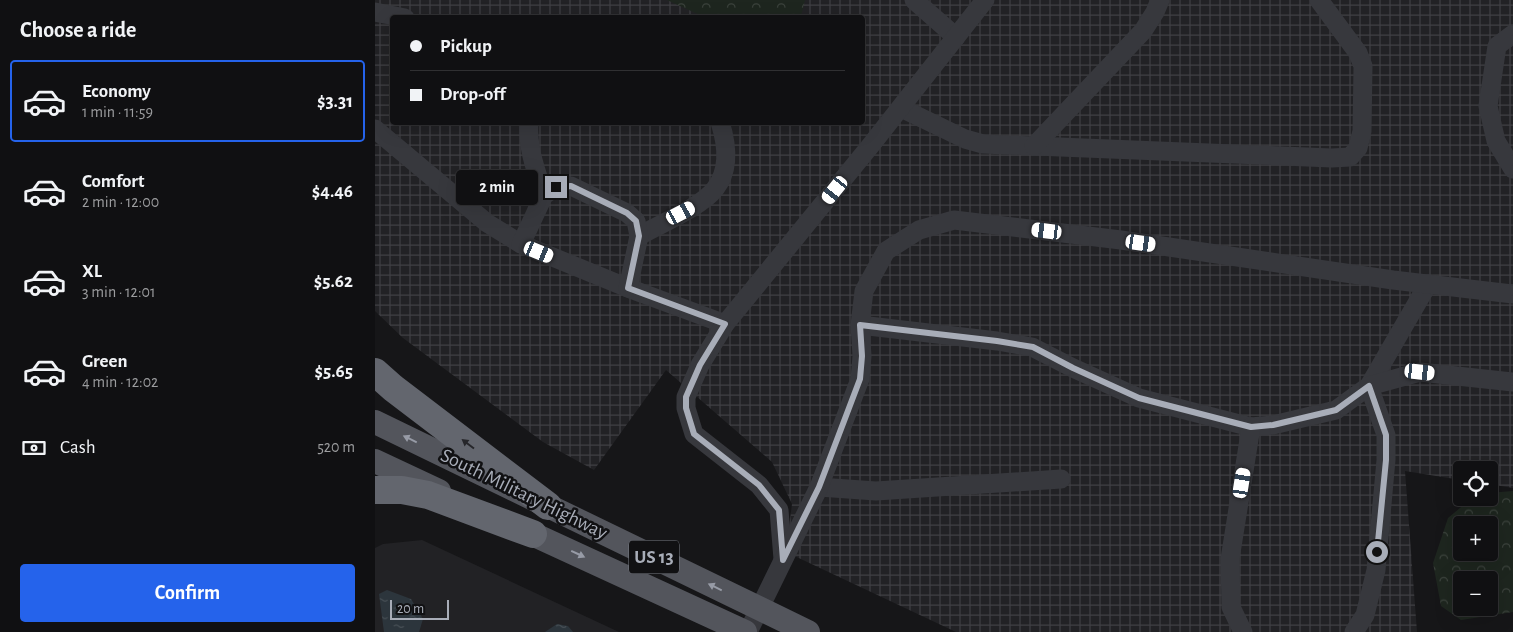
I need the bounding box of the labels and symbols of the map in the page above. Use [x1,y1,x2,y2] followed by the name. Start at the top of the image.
[456,170,539,204] callout: 2 min
[819,174,850,206] car
[545,176,567,198] route end
[664,199,697,227] car
[1031,222,1062,240] car
[1125,233,1156,253] car
[522,239,555,265] car
[1404,363,1435,381] car
[403,435,417,443] one-way arrow
[462,439,475,450] one-way arrow
[438,445,611,543] street label: South Military Highway
[1232,467,1251,499] car
[629,540,679,574] road number: US 13
[1366,541,1388,563] route start
[570,550,585,559] one-way arrow
[708,583,722,591] one-way arrow
[390,597,449,620] scale bar

